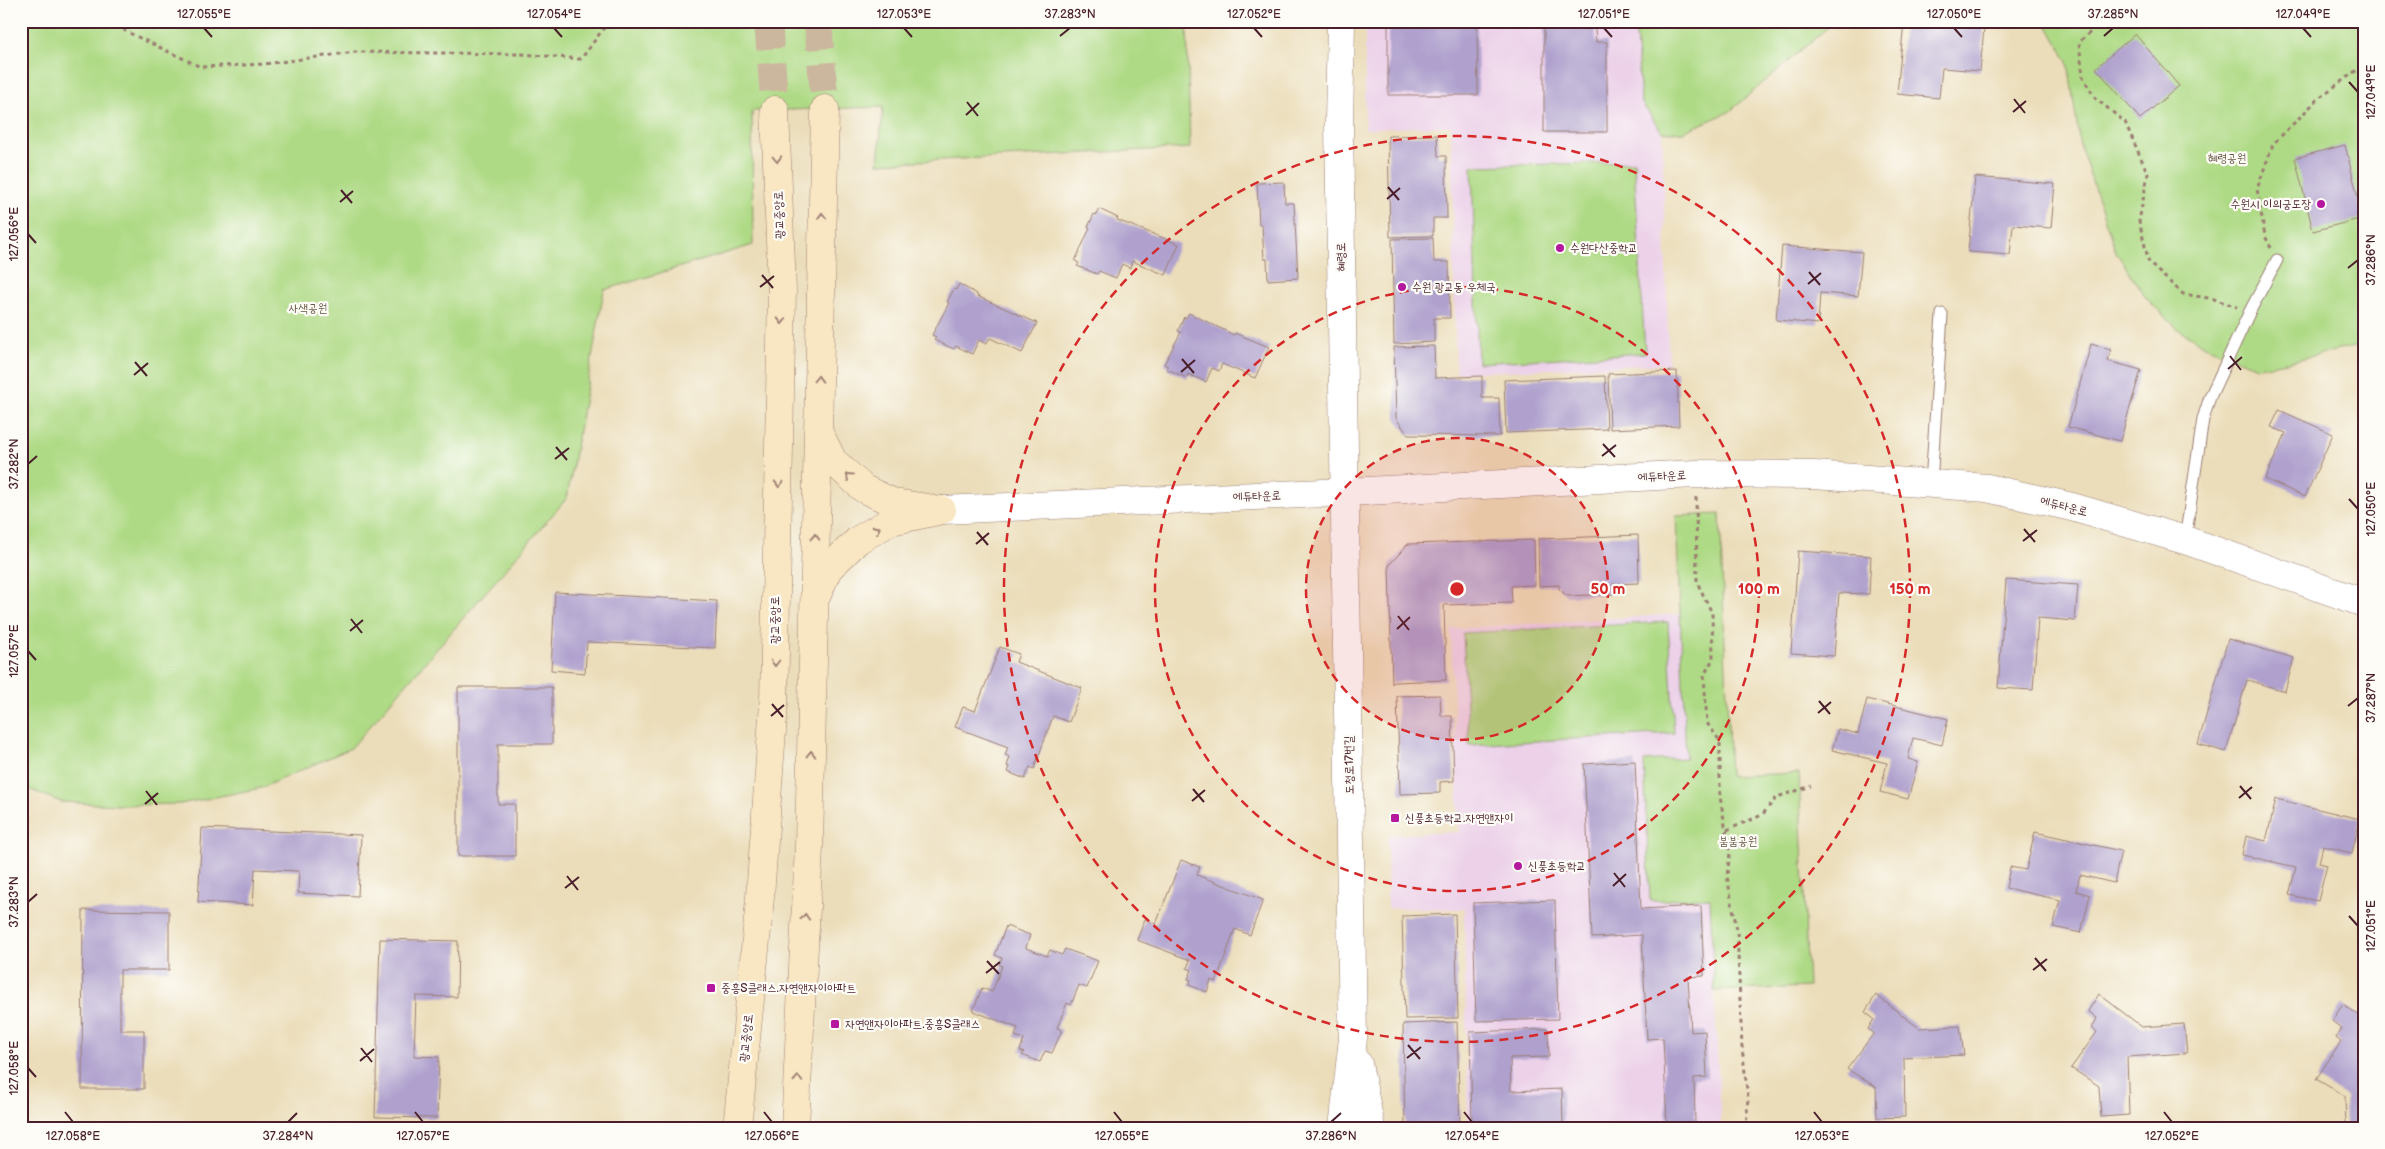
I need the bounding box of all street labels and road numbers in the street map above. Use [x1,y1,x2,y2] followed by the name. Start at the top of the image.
[771,191,788,239] street label: 광교중앙로
[1334,242,1349,272] street label: 혜령로
[1638,468,1687,485] street label: 에듀타운로
[1233,488,1281,505] street label: 에듀타운로
[2039,493,2089,520] street label: 에듀타운로
[768,596,783,644] street label: 광교중앙로
[1341,735,1358,795] street label: 도청로17번길
[737,1013,756,1063] street label: 광교중앙로

